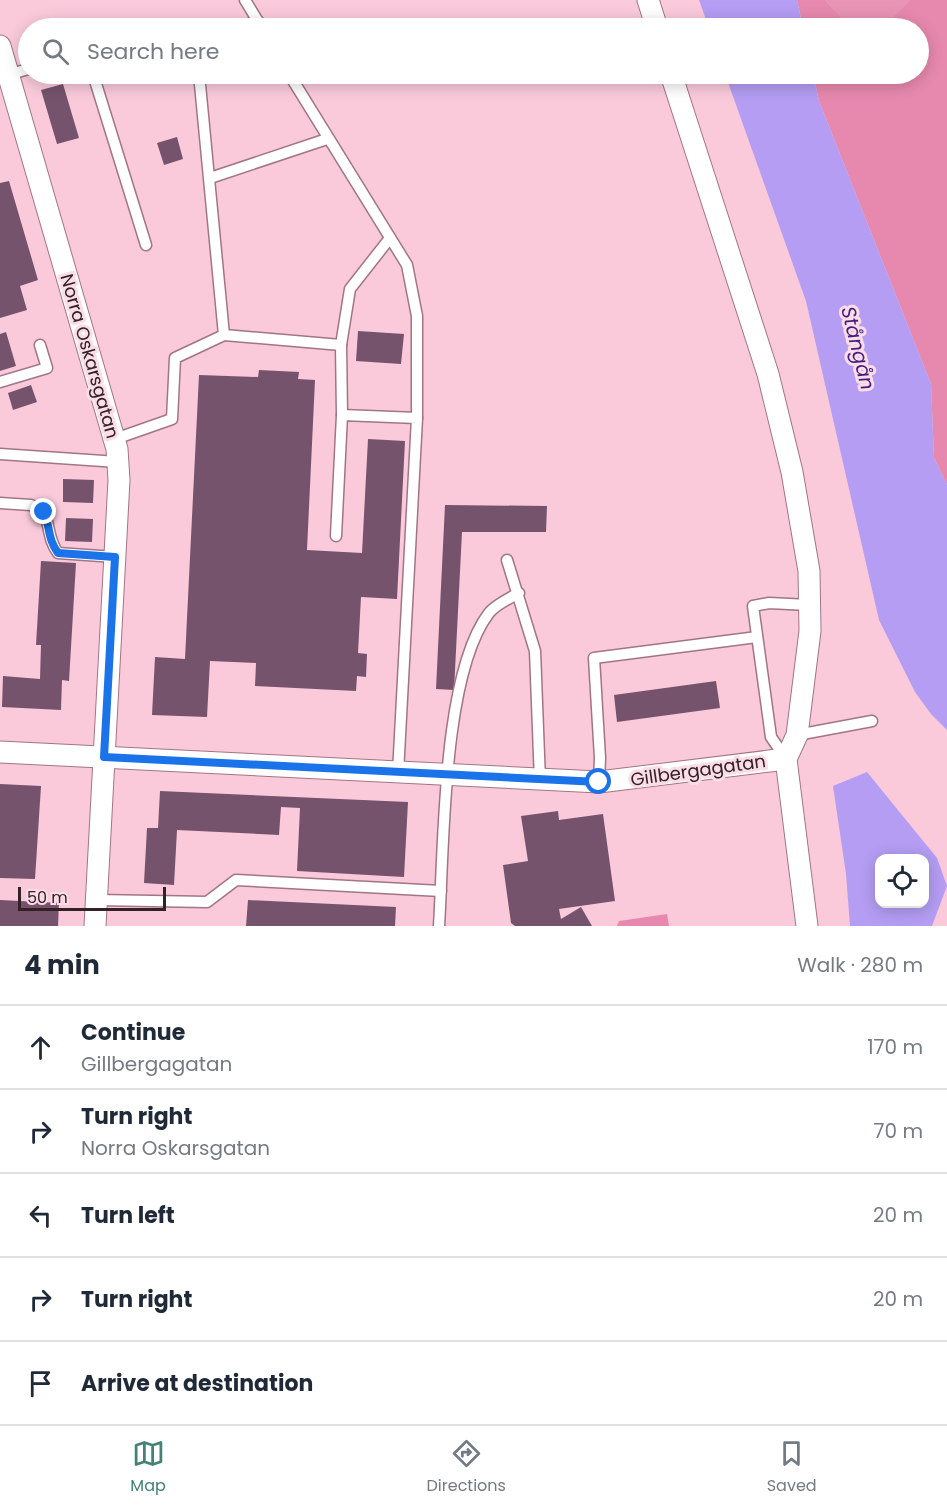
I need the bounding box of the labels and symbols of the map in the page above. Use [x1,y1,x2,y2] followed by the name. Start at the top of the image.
[55,271,125,441] street label: Norra Oskarsgatan
[834,303,882,393] water label: Stångån
[30,498,56,524] route end
[629,748,767,792] street label: Gillbergagatan
[585,768,611,794] route start
[18,884,166,912] scale bar

